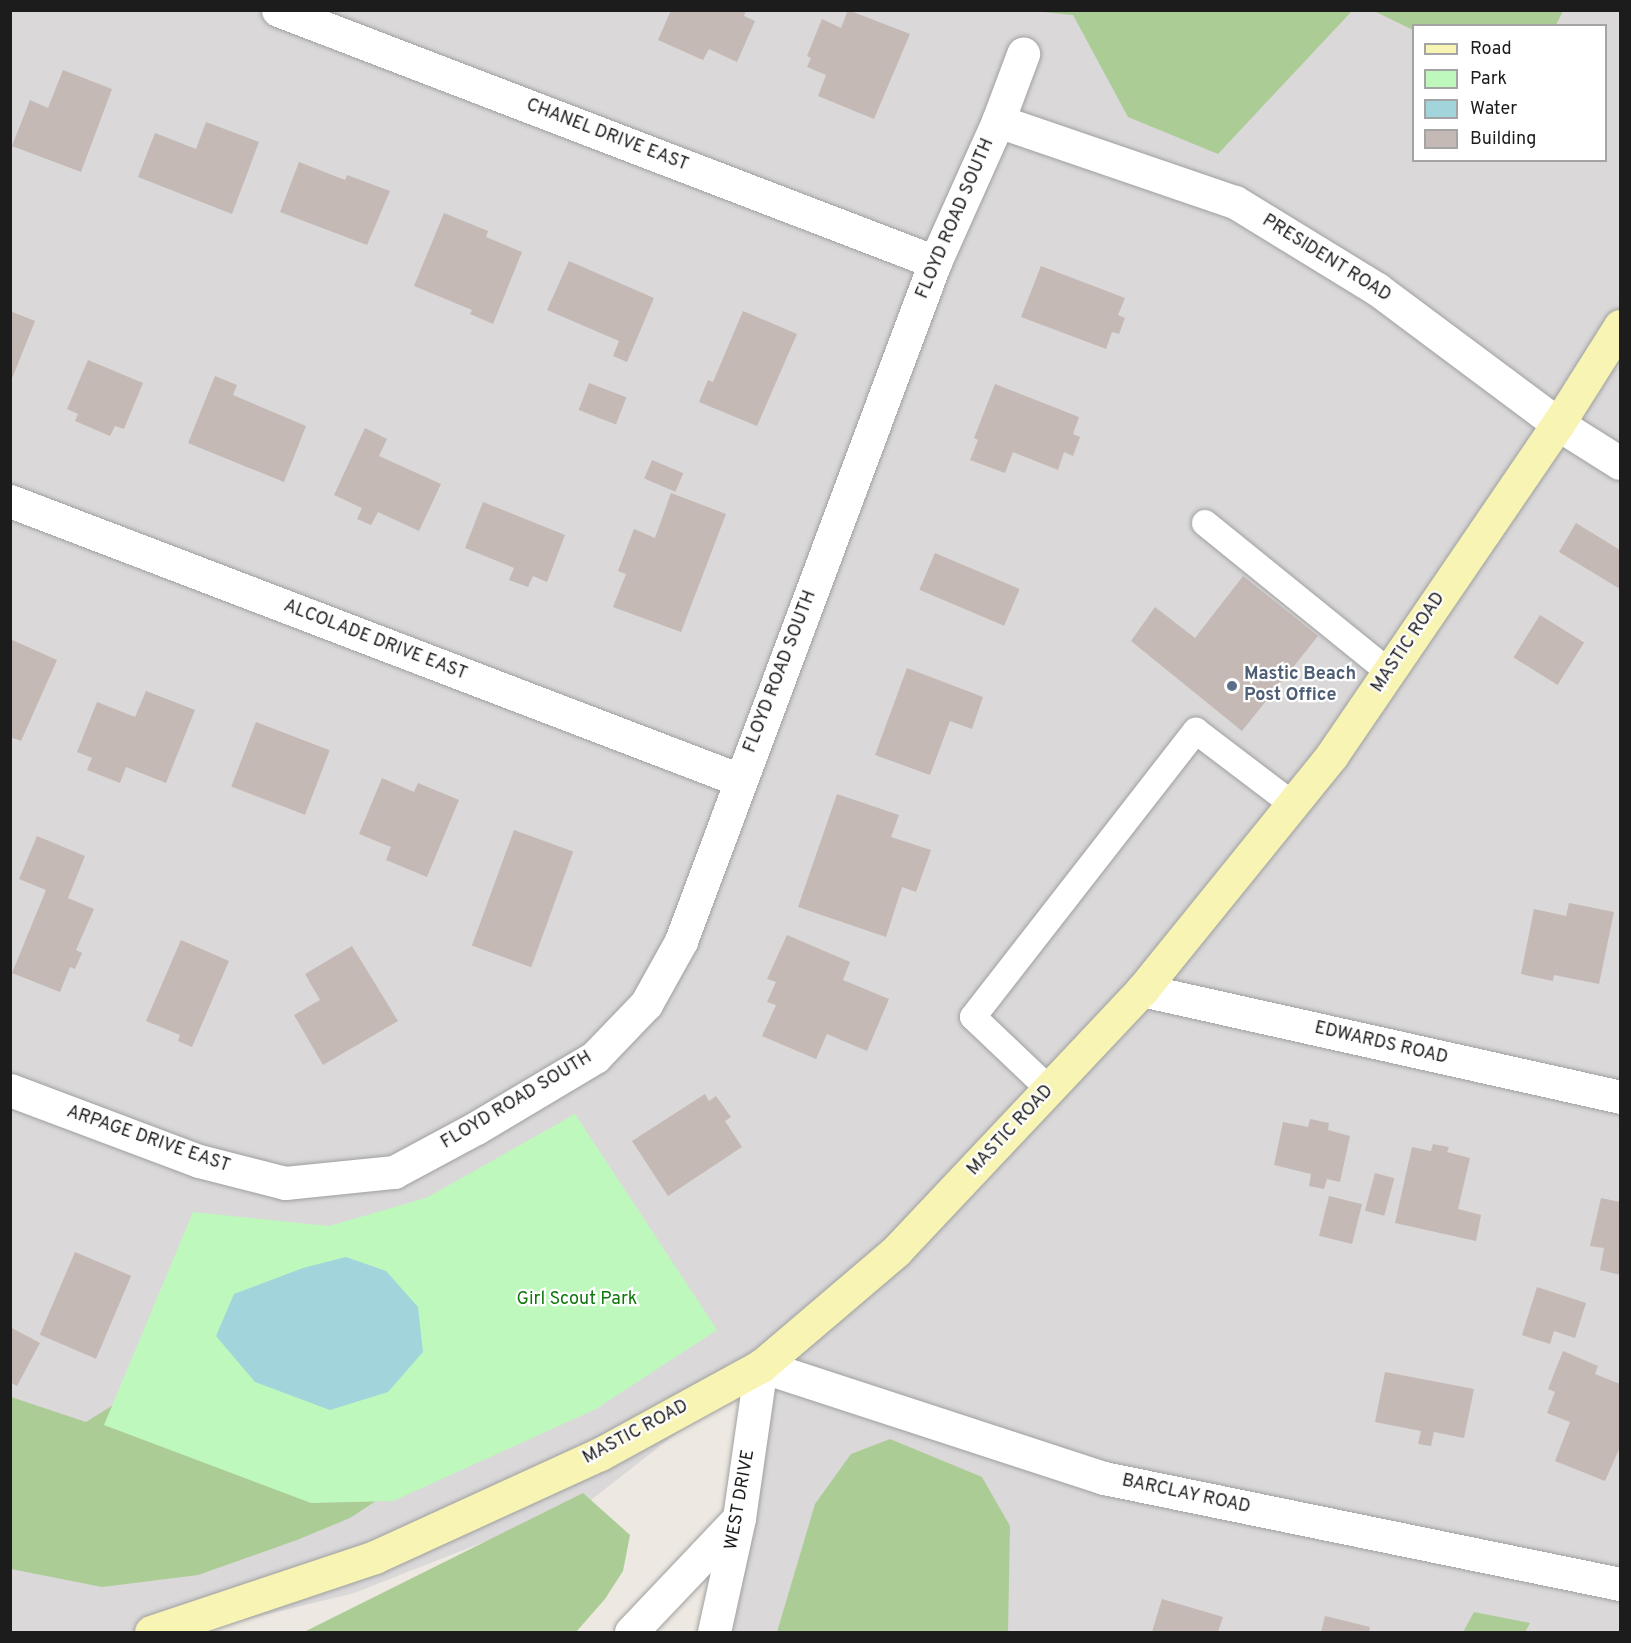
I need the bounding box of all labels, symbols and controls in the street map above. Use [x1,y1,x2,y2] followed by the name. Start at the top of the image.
[1412,24,1607,162] legend
[1470,38,1512,61] text: Road
[1470,68,1507,91] text: Park
[523,95,691,177] street label: CHANEL DRIVE EAST
[1470,98,1517,121] text: Water
[1470,128,1536,151] text: Building
[912,136,1000,302] street label: FLOYD ROAD SOUTH
[1257,211,1395,307] street label: PRESIDENT ROAD
[740,588,822,756] street label: FLOYD ROAD SOUTH
[1368,589,1450,697] street label: MASTIC ROAD
[280,596,470,686] street label: ALCOLADE DRIVE EAST
[1244,665,1356,708] place label: Mastic Beach Post Office
[1225,679,1239,693] marker: Mastic Beach Post Office
[1312,1018,1450,1070] street label: EDWARDS ROAD
[438,1047,596,1155] street label: FLOYD ROAD SOUTH
[963,1081,1059,1181] street label: MASTIC ROAD
[63,1102,233,1178] street label: ARPAGE DRIVE EAST
[517,1289,637,1311] park label: Girl Scout Park
[580,1396,692,1470] street label: MASTIC ROAD
[722,1448,760,1552] street label: WEST DRIVE
[1119,1471,1253,1519] street label: BARCLAY ROAD

